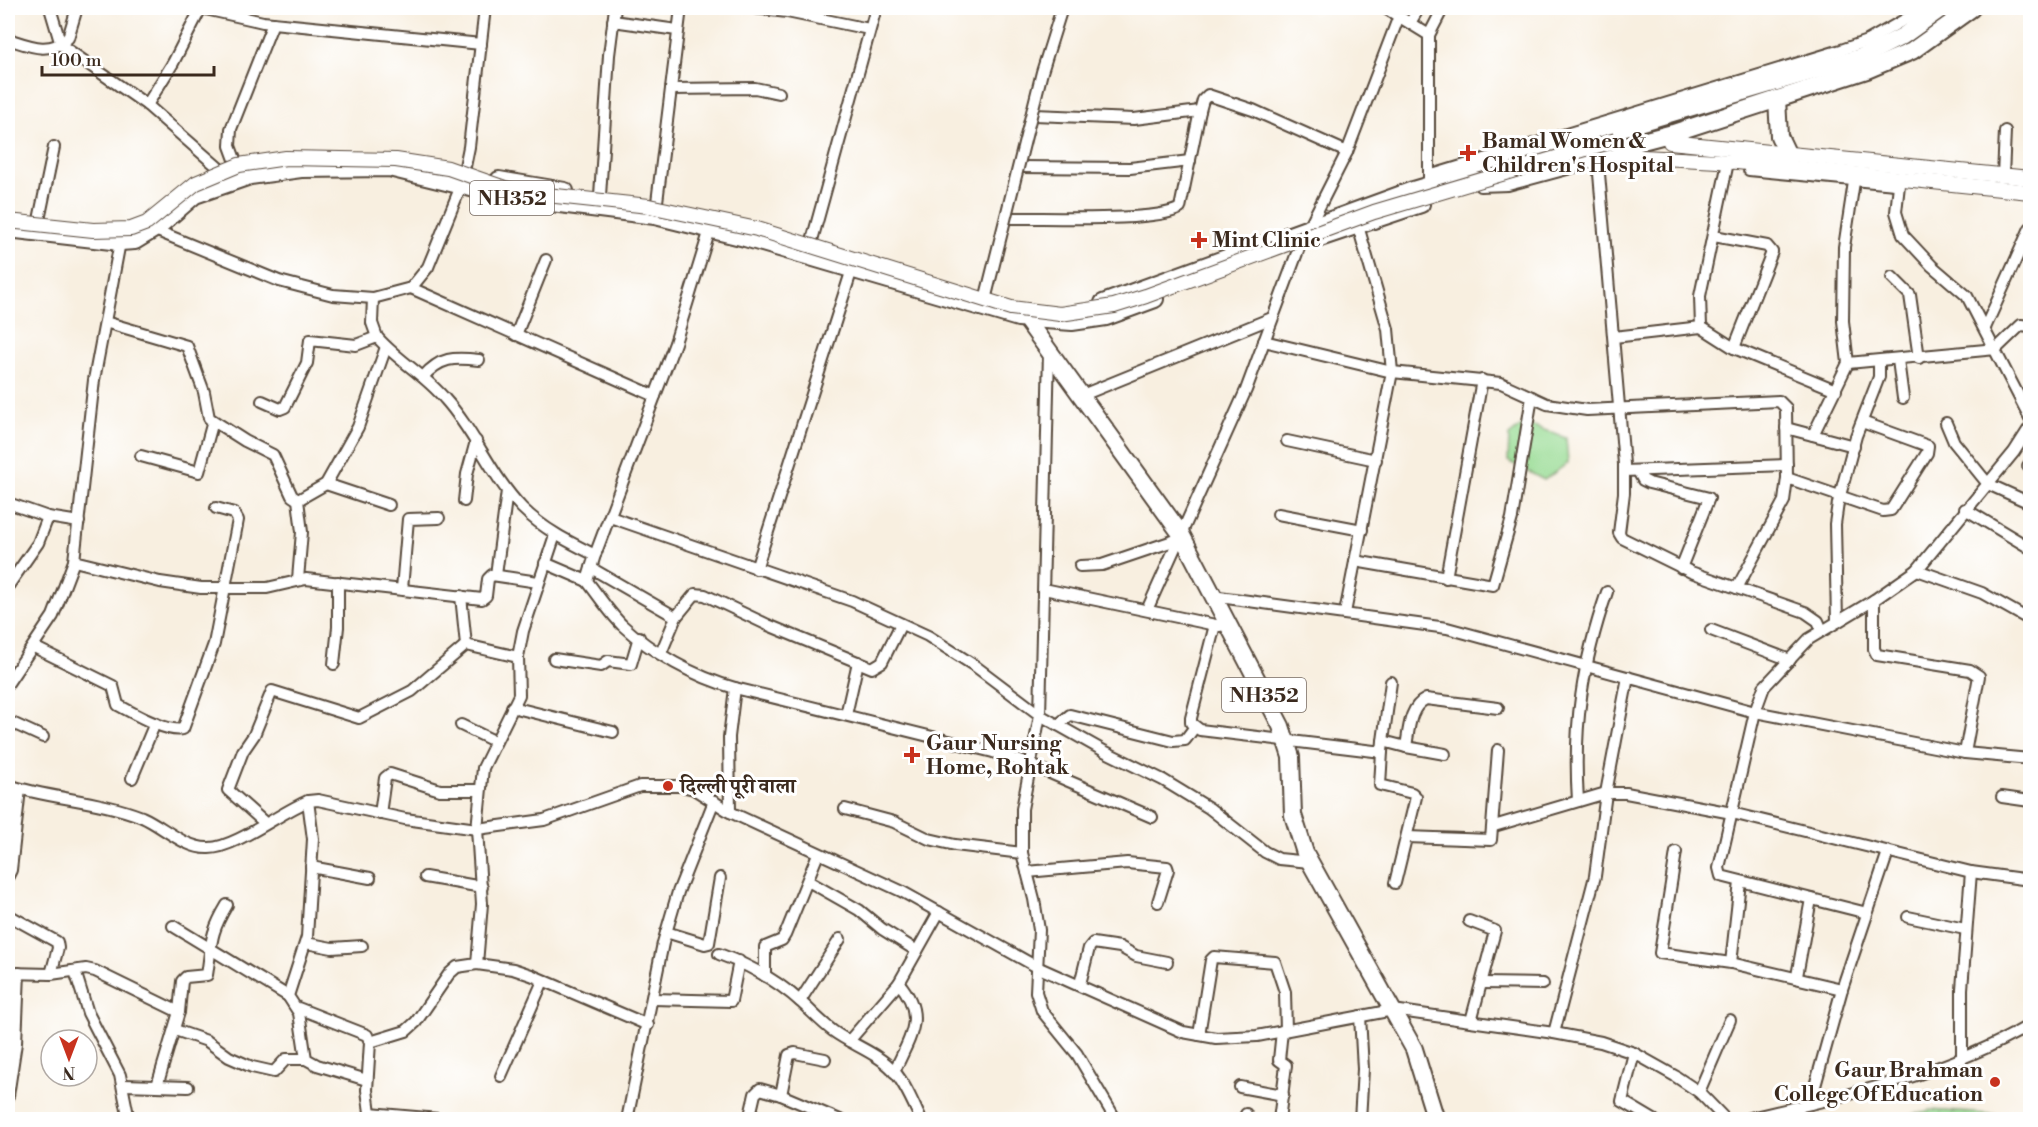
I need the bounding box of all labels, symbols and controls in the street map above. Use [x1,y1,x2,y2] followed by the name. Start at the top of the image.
[42,39,214,77] scale bar
[51,49,102,72] text: 100 m
[1482,129,1674,179] place label: Bamal Women & Children's Hospital
[1459,144,1477,162] marker: Bamal Women & Children's Hospital
[470,181,554,215] road number: NH352
[1212,228,1321,254] place label: Mint Clinic
[1190,231,1208,249] marker: Mint Clinic
[1222,678,1306,712] road number: NH352
[926,731,1070,781] place label: Gaur Nursing Home, Rohtak
[903,746,921,764] marker: Gaur Nursing Home, Rohtak
[678,774,797,800] place label: दिल्ली पूरी वाला
[661,779,675,793] marker: दिल्ली पूरी वाला
[39,1028,99,1088] north arrow
[1774,1058,1983,1108] place label: Gaur Brahman College Of Education
[62,1062,75,1082] text: N
[1988,1075,2002,1089] marker: Gaur Brahman College Of Education

